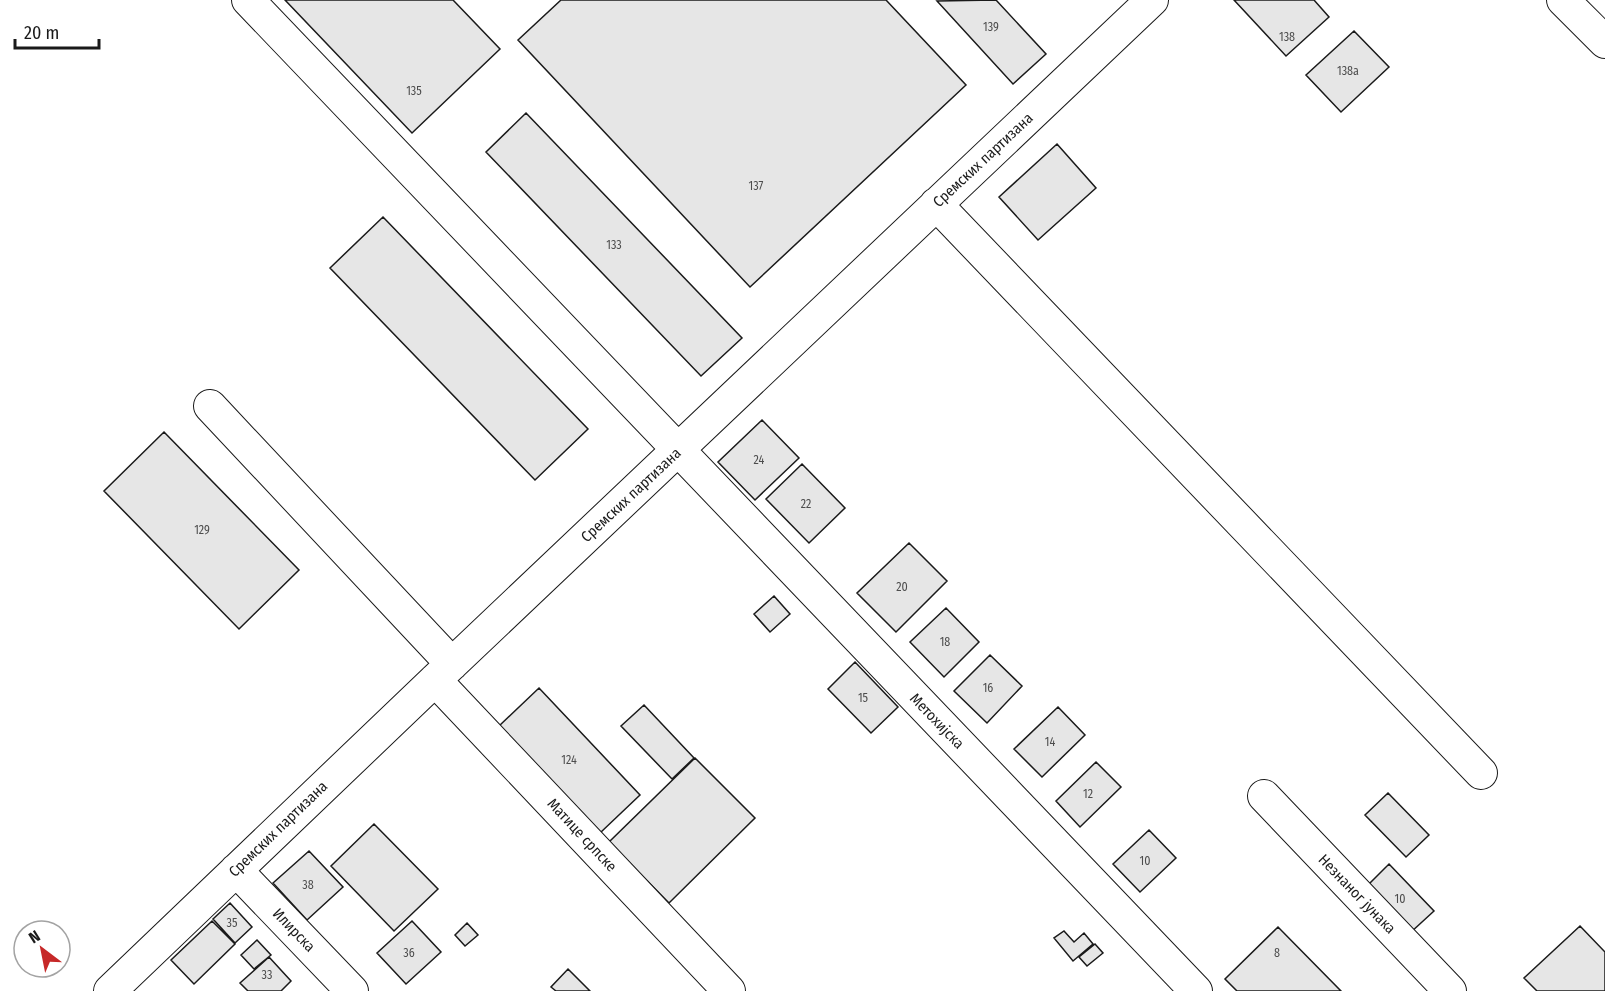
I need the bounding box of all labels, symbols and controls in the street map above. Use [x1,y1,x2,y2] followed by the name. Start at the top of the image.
[15,12,99,50] scale bar
[983,20,999,34] house number: 139
[24,22,59,44] text: 20 m
[1279,30,1295,44] house number: 138
[1337,64,1359,78] house number: 138a
[406,84,422,98] house number: 135
[929,109,1037,211] street label: Сремских партизана
[749,179,764,193] house number: 137
[606,238,622,252] house number: 133
[577,444,685,546] street label: Сремских партизана
[754,453,765,467] house number: 24
[801,497,811,511] house number: 22
[194,523,210,537] house number: 129
[896,580,908,594] house number: 20
[940,635,950,649] house number: 18
[983,681,993,695] house number: 16
[906,690,968,752] street label: Метохијска
[858,691,869,705] house number: 15
[1045,735,1055,749] house number: 14
[561,753,577,767] house number: 124
[225,777,331,881] street label: Сремских партизана
[1083,787,1093,801] house number: 12
[543,795,621,875] street label: Матице српске
[1315,851,1399,937] street label: Незнаног јунака
[1140,854,1150,868] house number: 10
[302,878,314,892] house number: 38
[1395,892,1405,906] house number: 10
[269,905,319,955] street label: Илирска
[227,916,238,930] house number: 35
[12,919,72,979] north arrow
[25,926,43,947] text: N
[403,946,415,960] house number: 36
[1274,946,1280,960] house number: 8
[262,968,272,982] house number: 33

